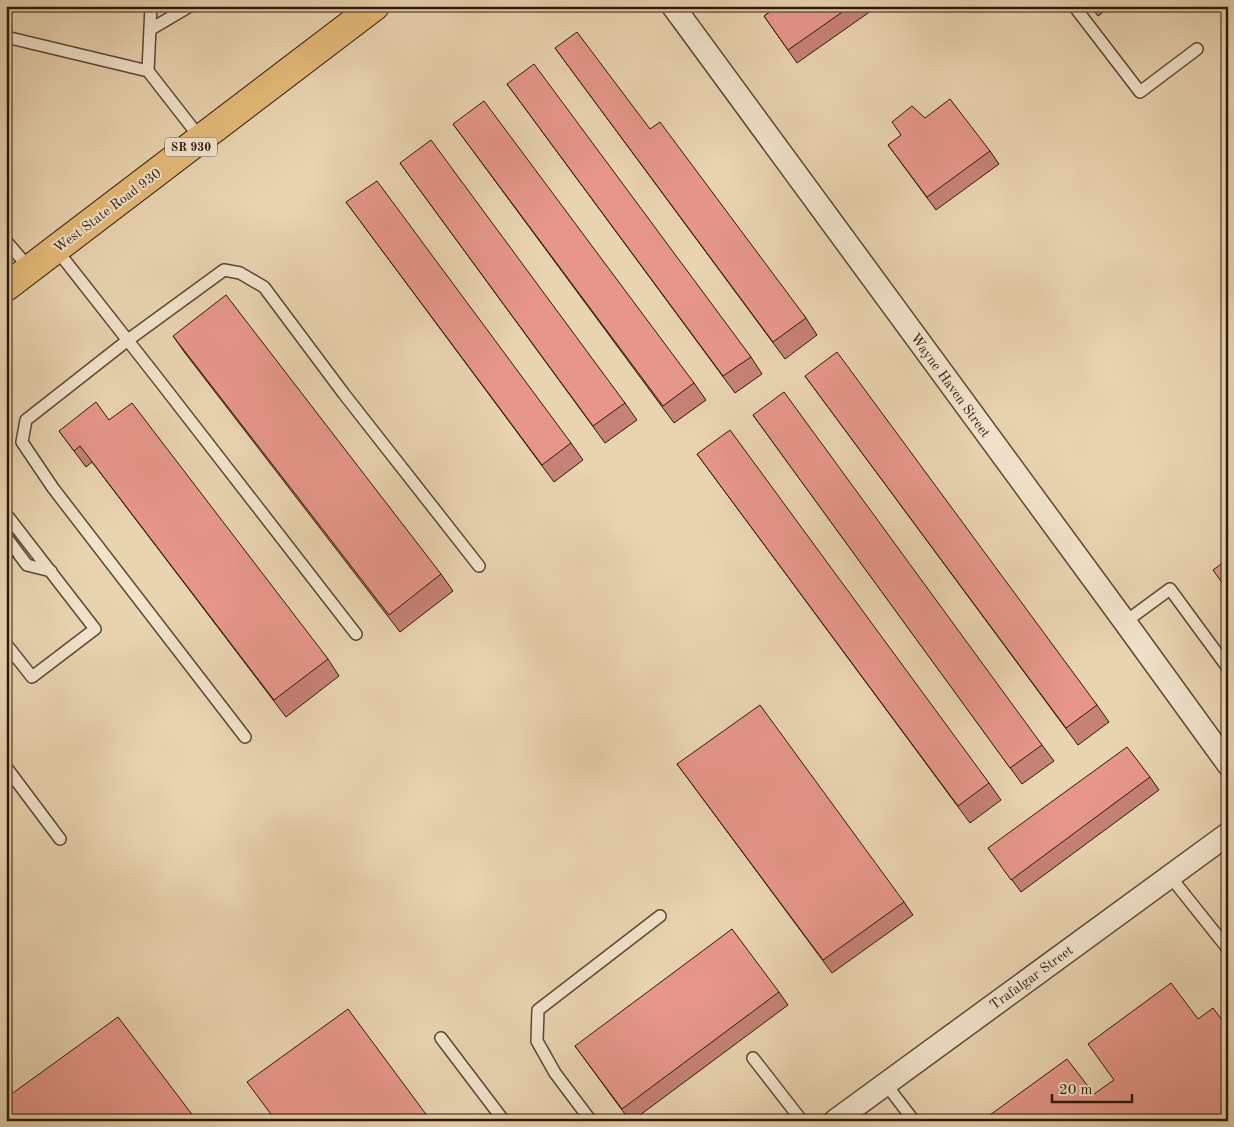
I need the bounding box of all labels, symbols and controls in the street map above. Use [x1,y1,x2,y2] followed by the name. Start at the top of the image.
[165,138,217,156] road number: SR 930
[51,166,164,256] street label: West State Road 930
[908,331,993,440] street label: Wayne Haven Street
[987,943,1076,1013] street label: Trafalgar Street
[1052,1072,1132,1104] scale bar
[1059,1083,1093,1098] text: 20 m

